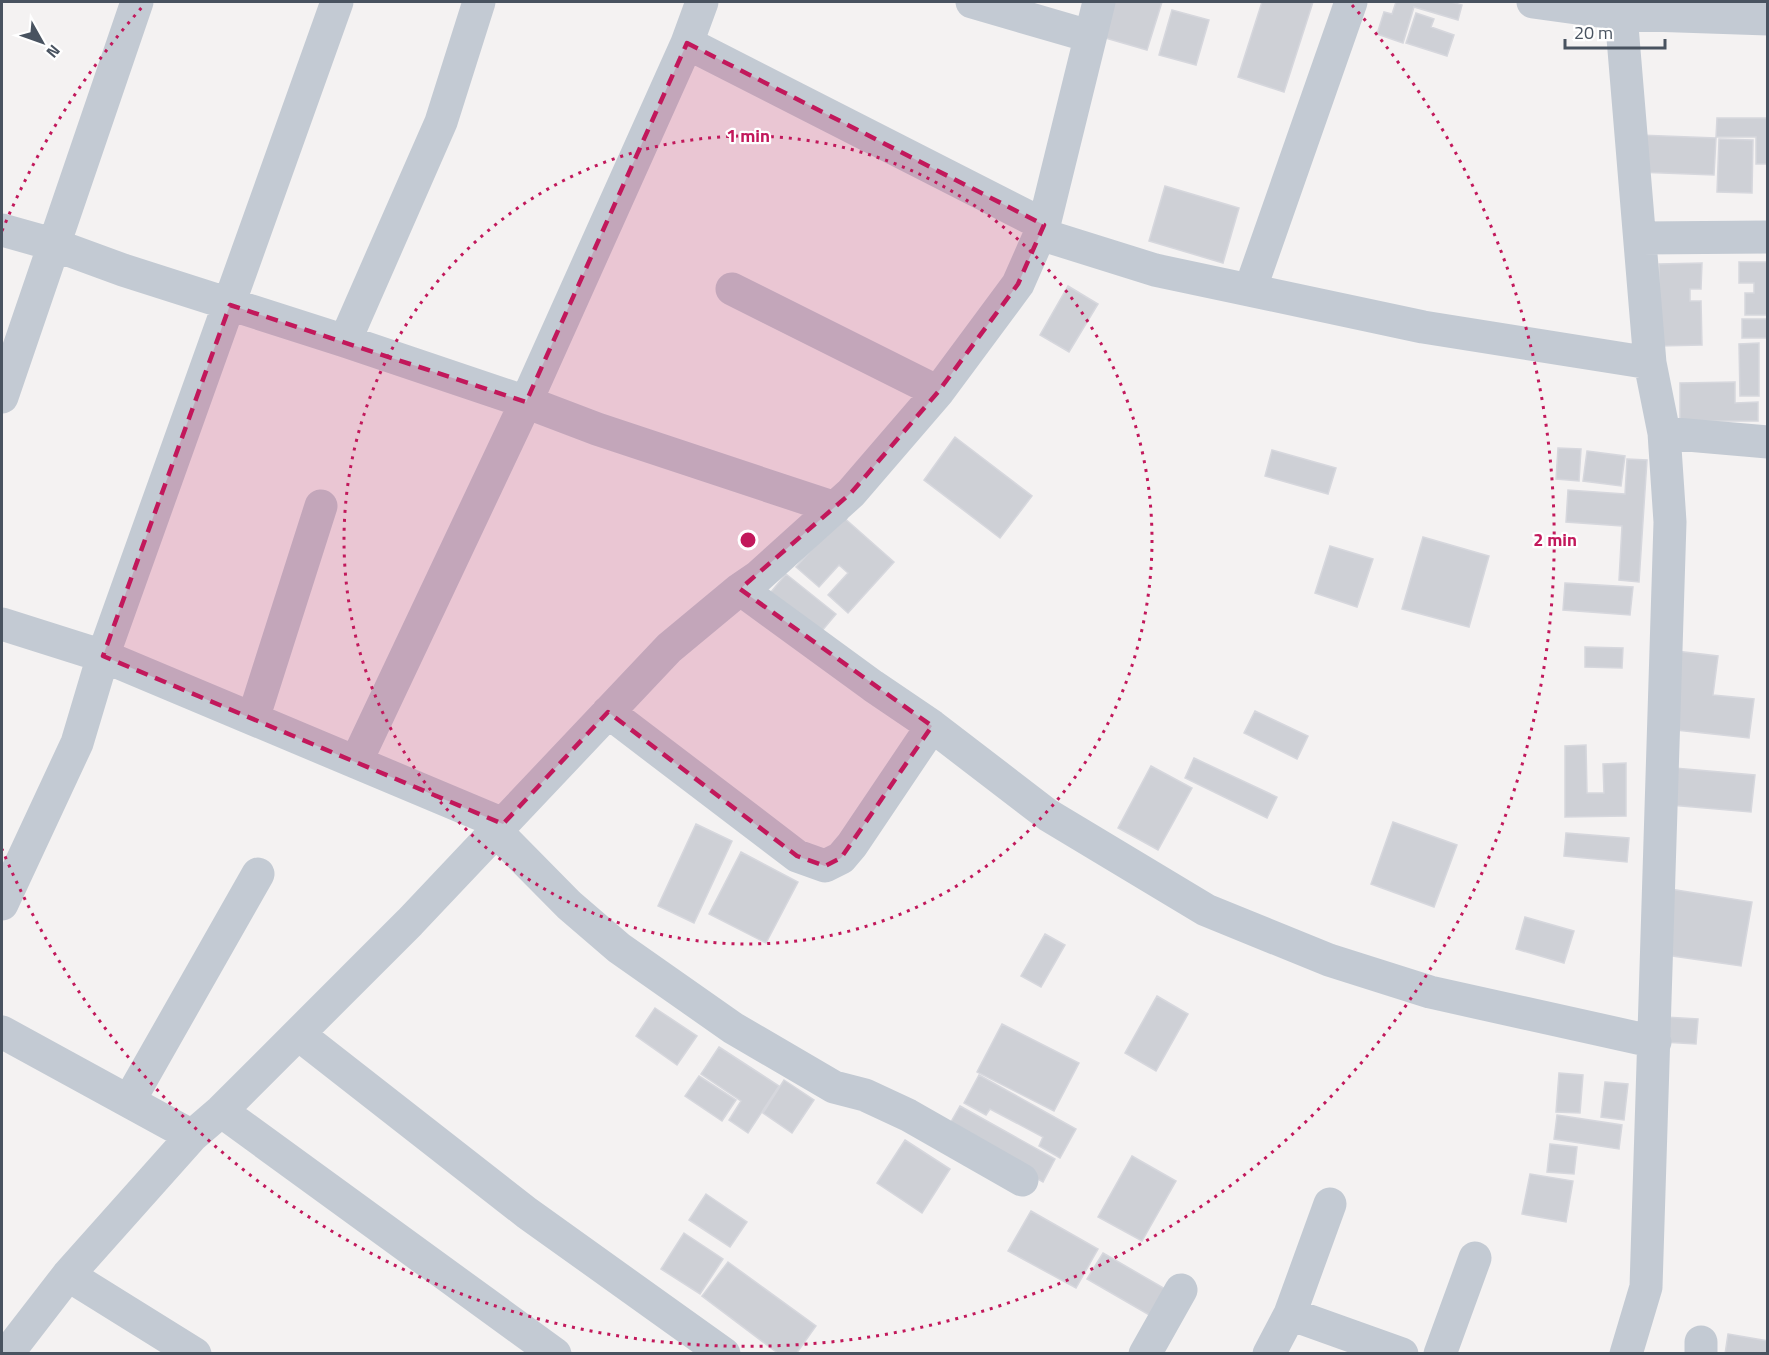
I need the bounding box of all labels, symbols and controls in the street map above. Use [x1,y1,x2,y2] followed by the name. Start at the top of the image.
[12,12,72,72] north arrow
[1565,12,1666,50] scale bar
[1574,19,1613,46] text: 20 m
[41,40,66,64] text: N
[726,122,770,149] text: 1 min
[1533,526,1577,553] text: 2 min
[738,530,758,550] centre of rings

